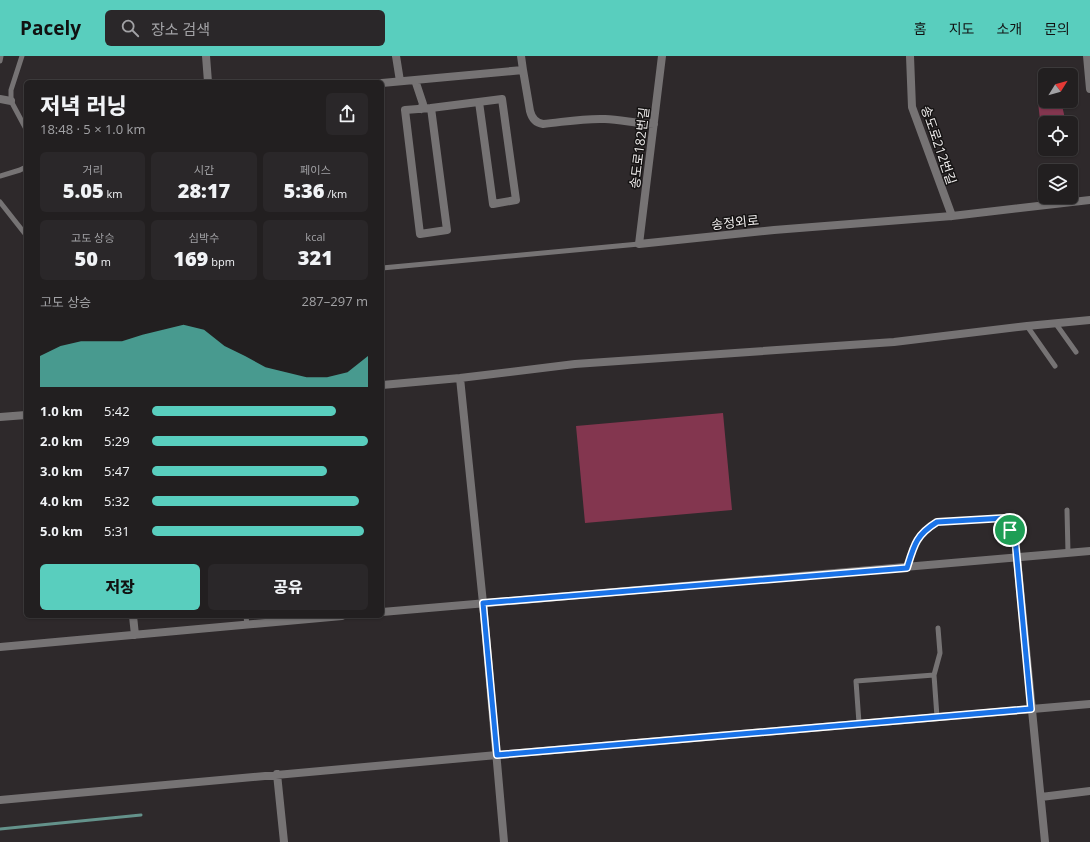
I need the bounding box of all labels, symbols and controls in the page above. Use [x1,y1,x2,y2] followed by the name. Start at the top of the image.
[105,10,385,46] search box
[20,15,81,41] text: Pacely
[119,17,141,39] icon: search
[151,19,210,39] text: 장소 검색
[914,19,927,38] text: 홈
[949,19,974,38] text: 지도
[996,19,1022,38] text: 소개
[1044,19,1070,38] text: 문의
[1038,68,1078,108] north arrow
[1038,68,1078,204] map controls
[40,90,127,120] text: 저녁 러닝
[326,93,368,135] button: share
[917,103,961,187] street label: 송도로212번길
[625,106,653,190] street label: 송도로182번길
[1038,116,1078,156] button: locate
[40,120,145,138] text: 18:48 · 5 × 1.0 km
[83,162,103,177] text: 거리
[194,162,214,177] text: 시간
[300,162,331,177] text: 페이스
[1038,164,1078,204] button: layers
[63,177,104,204] text: 5.05
[178,177,230,204] text: 28:17
[283,177,324,204] text: 5:36
[104,186,123,201] text: km
[324,186,347,201] text: /km
[710,211,760,233] street label: 송정외로
[305,229,325,244] text: kcal
[71,230,114,245] text: 고도 상승
[189,230,219,245] text: 심박수
[298,244,333,271] text: 321
[74,245,98,272] text: 50
[173,245,208,272] text: 169
[98,254,111,269] text: m
[208,254,235,269] text: bpm
[301,292,368,310] text: 287–297 m
[40,293,91,311] text: 고도 상승
[40,402,83,420] text: 1.0 km
[104,402,130,420] text: 5:42
[40,432,83,450] text: 2.0 km
[104,432,130,450] text: 5:29
[40,462,83,480] text: 3.0 km
[104,462,130,480] text: 5:47
[40,492,83,510] text: 4.0 km
[104,492,130,510] text: 5:32
[993,513,1027,547] pin
[999,519,1021,541] icon: arrive
[40,522,83,540] text: 5.0 km
[104,522,130,540] text: 5:31
[40,564,200,610] button: 저장
[208,564,368,610] button: 공유

